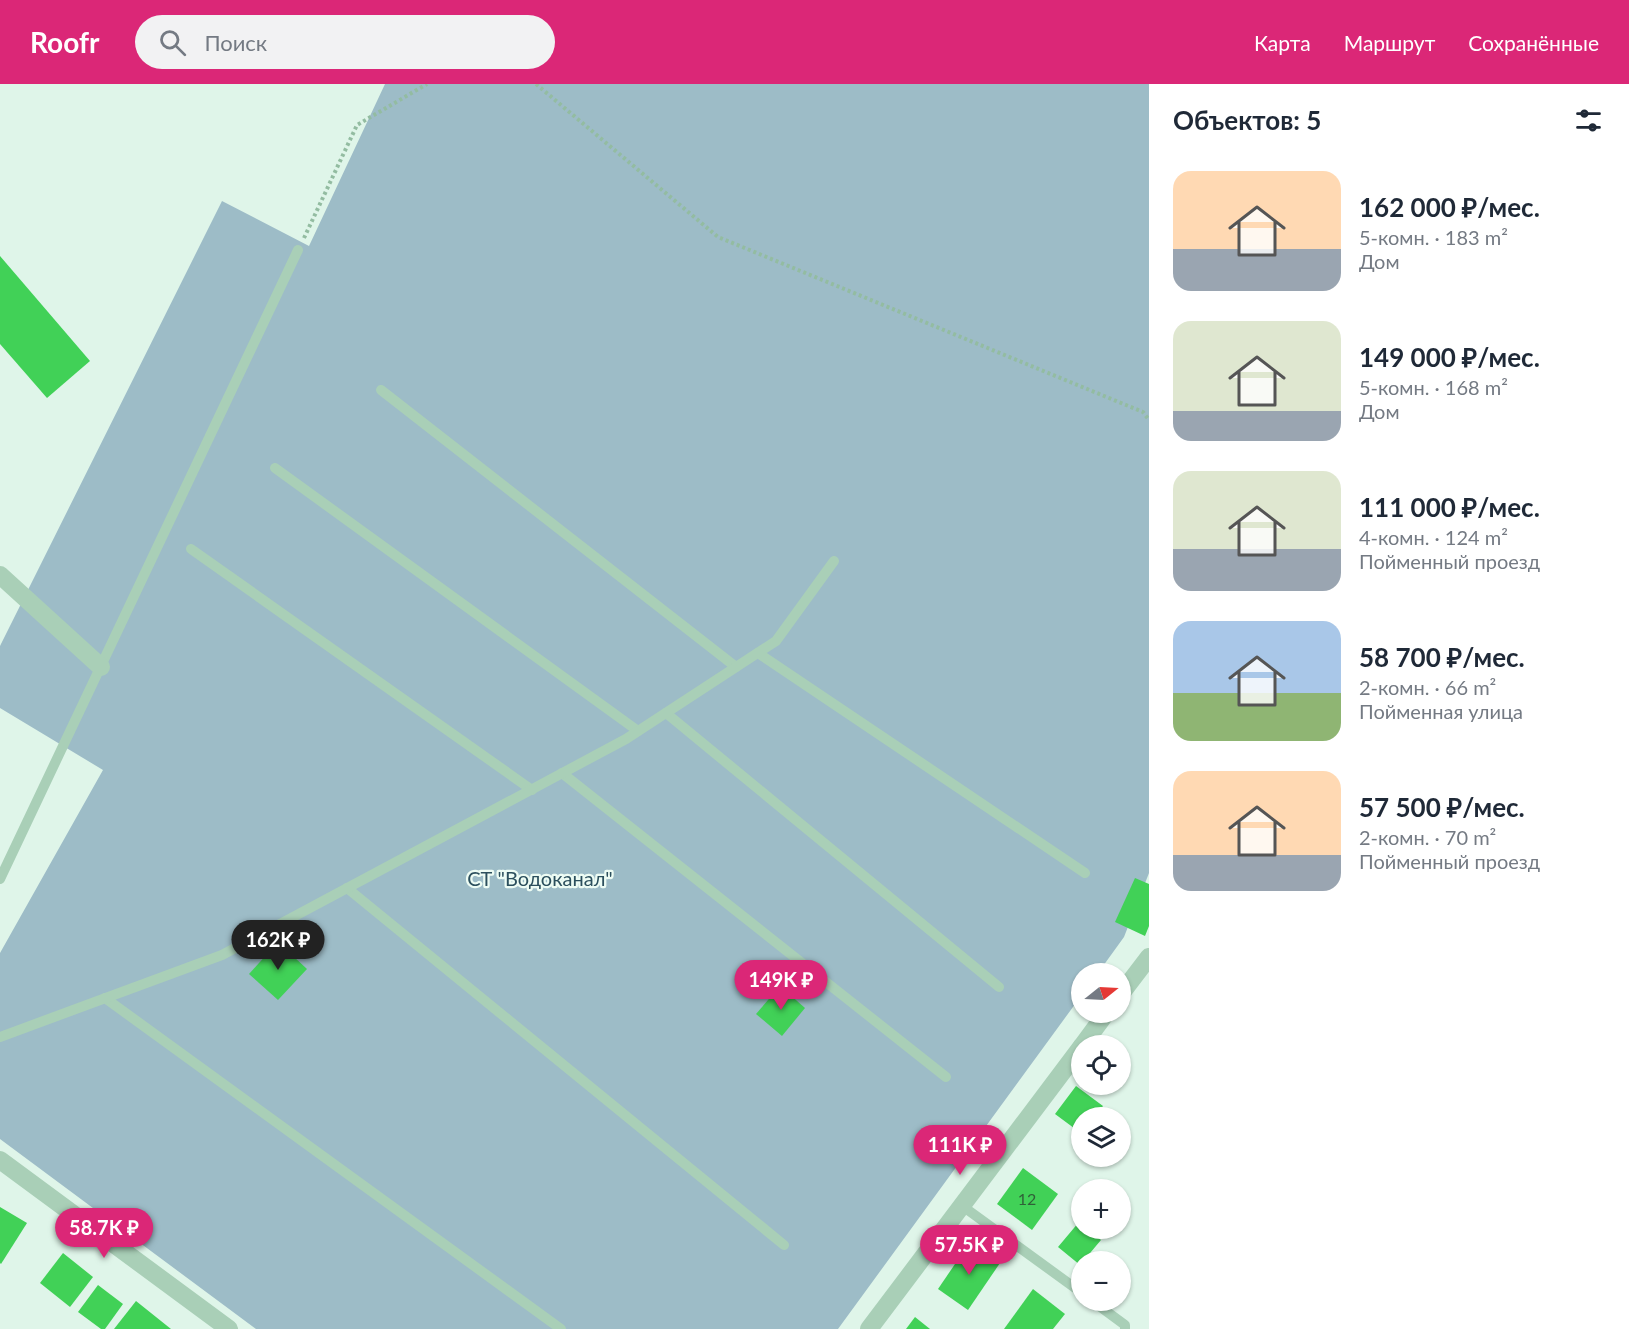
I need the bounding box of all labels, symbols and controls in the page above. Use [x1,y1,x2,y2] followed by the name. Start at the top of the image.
[135,15,555,69] search box
[30,25,99,59] text: Roofr
[156,26,189,59] icon: search
[204,29,267,56] text: Поиск
[1254,30,1311,55] text: Карта
[1344,30,1435,55] text: Маршрут
[1468,30,1599,55] text: Сохранённые
[1173,104,1321,136] text: Объектов: 5
[1572,104,1605,137] icon: filters
[1359,191,1540,223] text: 162 000 ₽/мес.
[1221,195,1293,267] icon: home
[1359,225,1508,249] text: 5-комн. · 183 m²
[1359,249,1400,273] text: Дом
[1359,341,1540,373] text: 149 000 ₽/мес.
[1221,345,1293,417] icon: home
[1359,375,1508,399] text: 5-комн. · 168 m²
[1359,399,1400,423] text: Дом
[1359,491,1540,523] text: 111 000 ₽/мес.
[1221,495,1293,567] icon: home
[1359,525,1508,549] text: 4-комн. · 124 m²
[1359,549,1540,573] text: Пойменный проезд
[1359,641,1525,673] text: 58 700 ₽/мес.
[1221,645,1293,717] icon: home
[1359,675,1496,699] text: 2-комн. · 66 m²
[1359,699,1523,723] text: Пойменная улица
[1359,791,1525,823] text: 57 500 ₽/мес.
[1221,795,1293,867] icon: home
[1359,825,1496,849] text: 2-комн. · 70 m²
[1359,849,1540,873] text: Пойменный проезд
[467,866,613,890] park label: СТ "Водоканал"
[229,920,327,971] pin: 162K ₽
[245,927,311,951] text: 162K ₽
[732,960,830,1011] pin: 149K ₽
[1071,963,1131,1023] north arrow
[1071,963,1131,1311] map controls
[748,967,814,991] text: 149K ₽
[1071,1035,1131,1095] button: locate
[1071,1107,1131,1167] button: layers
[911,1125,1009,1176] pin: 111K ₽
[927,1132,993,1156] text: 111K ₽
[1071,1179,1131,1239] button: +
[1018,1189,1036,1208] house number: 12
[49,1208,159,1259] pin: 58.7K ₽
[69,1215,139,1239] text: 58.7K ₽
[914,1225,1024,1276] pin: 57.5K ₽
[934,1232,1004,1256] text: 57.5K ₽
[1071,1251,1131,1311] button: −

